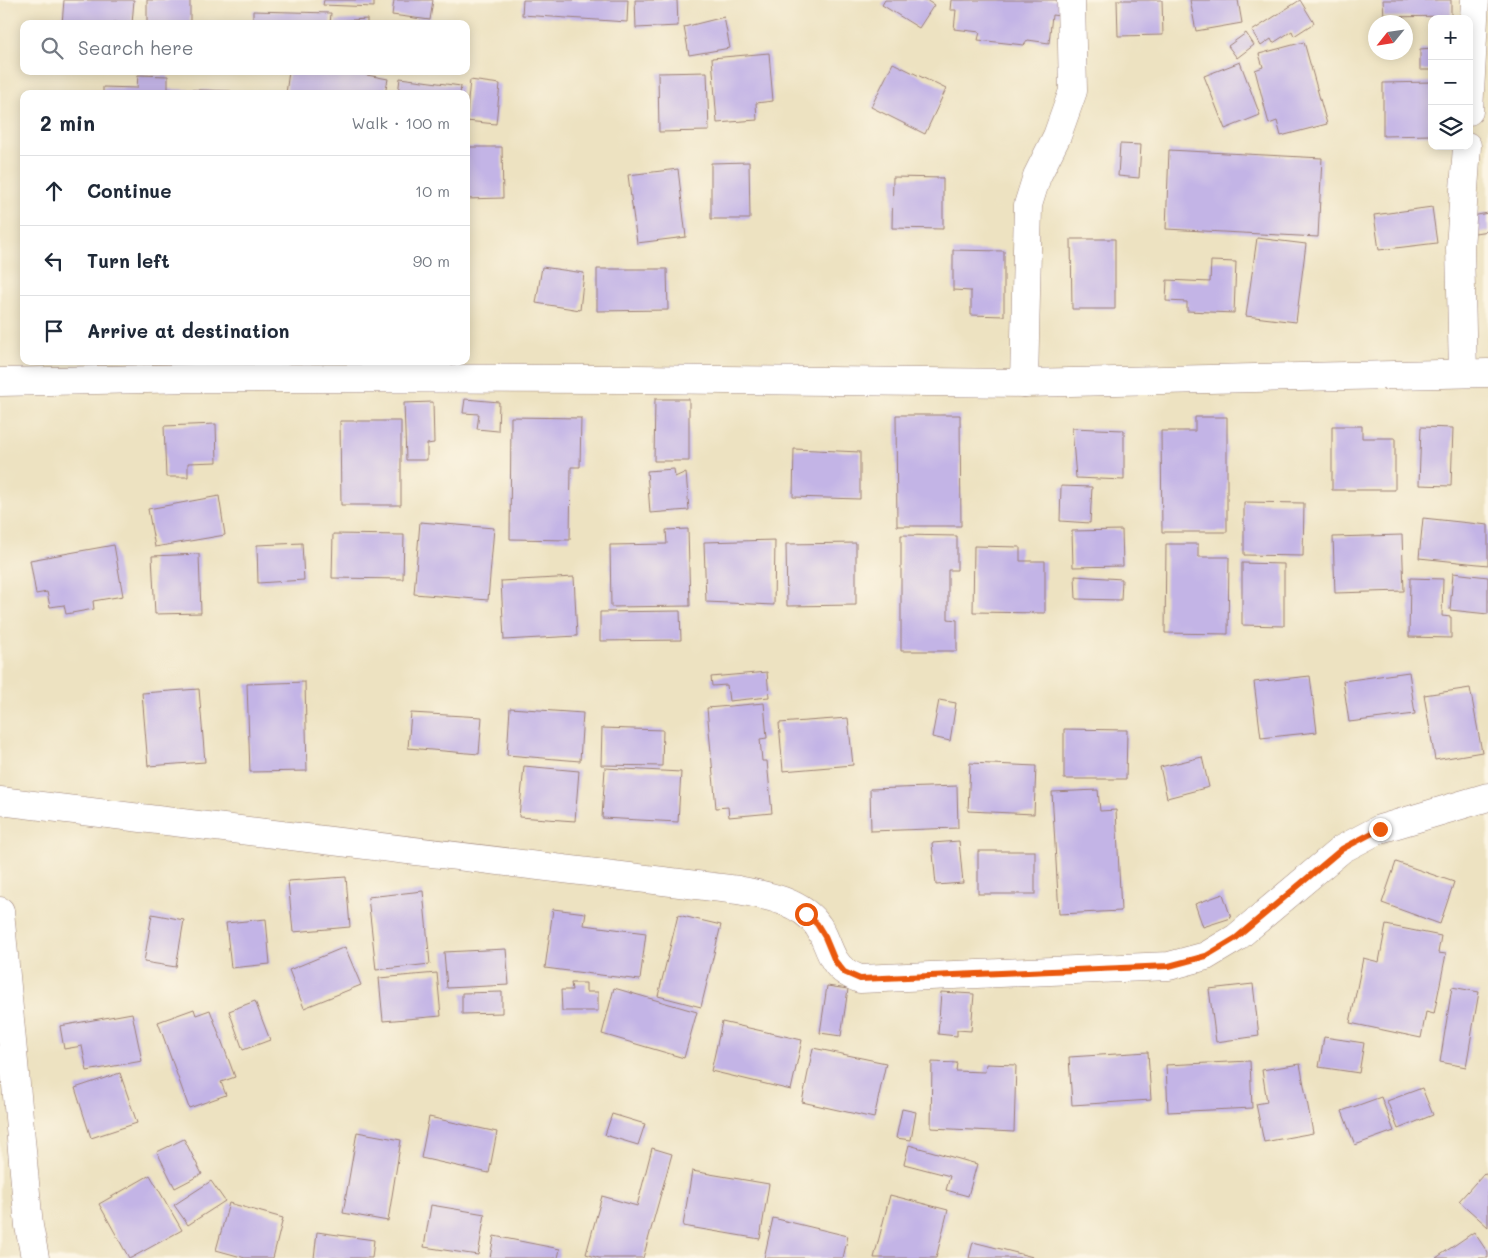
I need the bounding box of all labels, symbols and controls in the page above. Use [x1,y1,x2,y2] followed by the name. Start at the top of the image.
[1368,15,1413,60] north arrow
[1428,15,1473,150] map controls
[1428,15,1473,60] button: +
[20,20,470,75] search box
[38,34,66,62] icon: search
[78,35,194,60] text: Search here
[1428,60,1473,105] button: −
[1428,105,1473,150] button: layers
[40,109,95,136] text: 2 min
[351,112,450,133] text: Walk · 100 m
[40,177,68,205] icon: ahead
[87,178,172,203] text: Continue
[415,180,450,201] text: 10 m
[40,247,68,275] icon: left
[87,248,170,273] text: Turn left
[413,250,450,271] text: 90 m
[40,317,68,345] icon: arrive
[87,318,290,343] text: Arrive at destination
[1369,818,1392,841] route end
[795,903,818,926] route start

